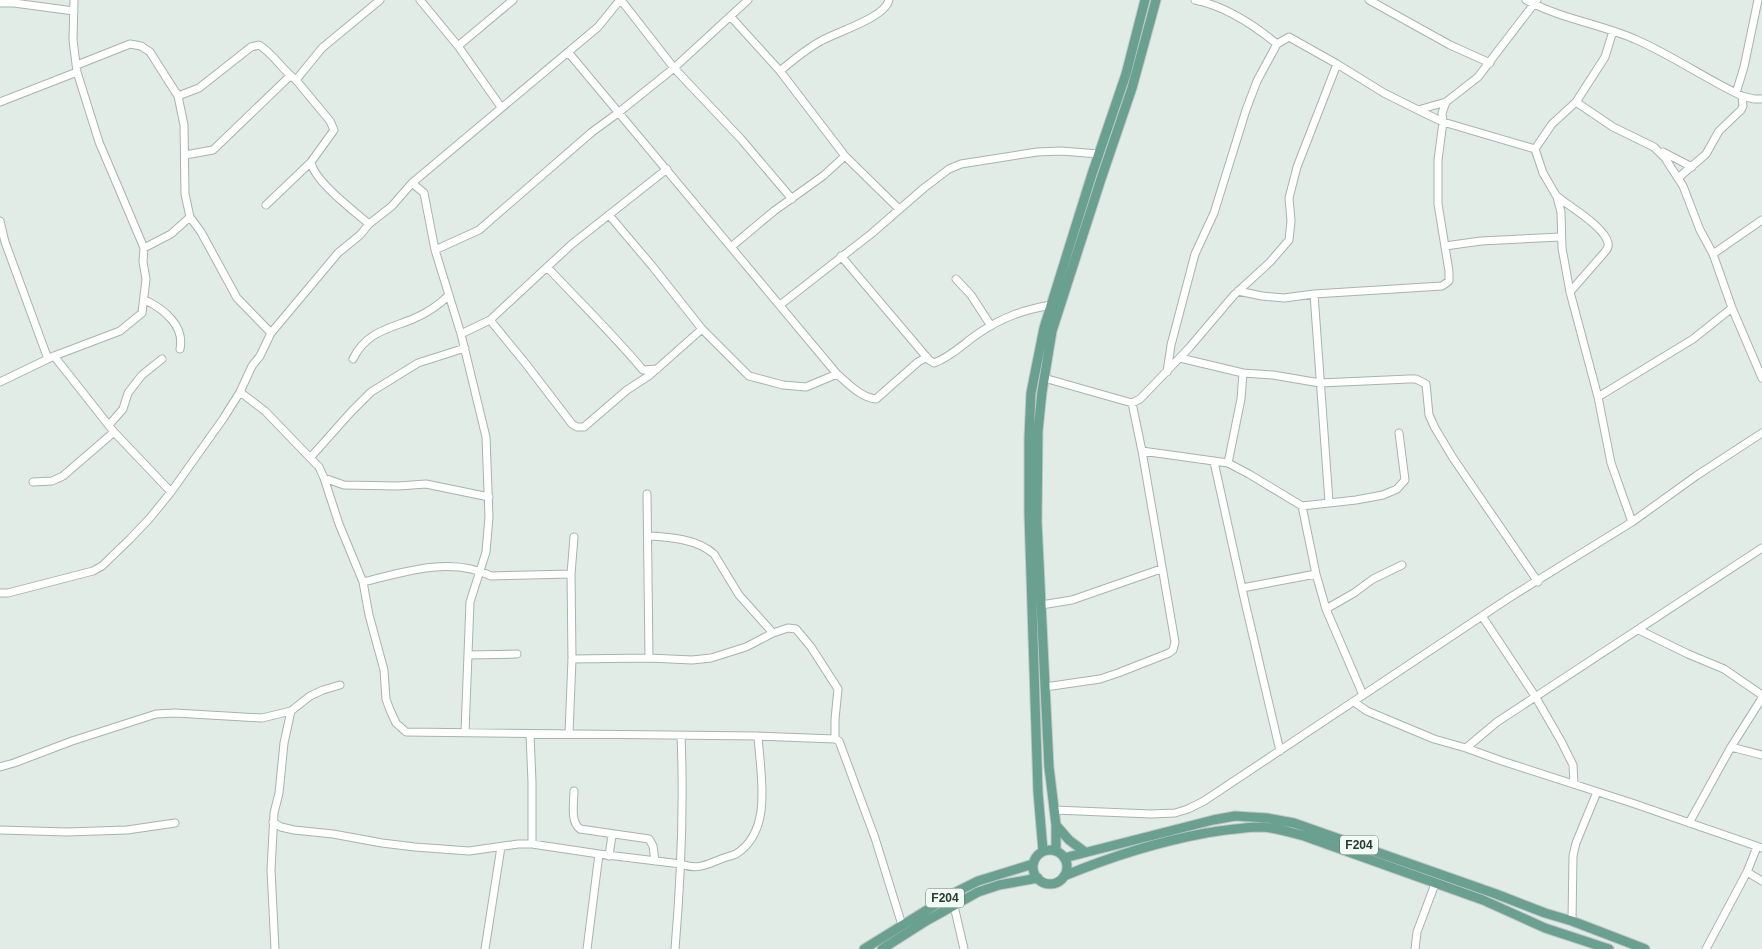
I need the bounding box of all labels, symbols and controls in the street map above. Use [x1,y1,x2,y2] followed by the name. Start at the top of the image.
[1340,836,1378,854] road number: F204
[926,888,964,908] road number: F204

